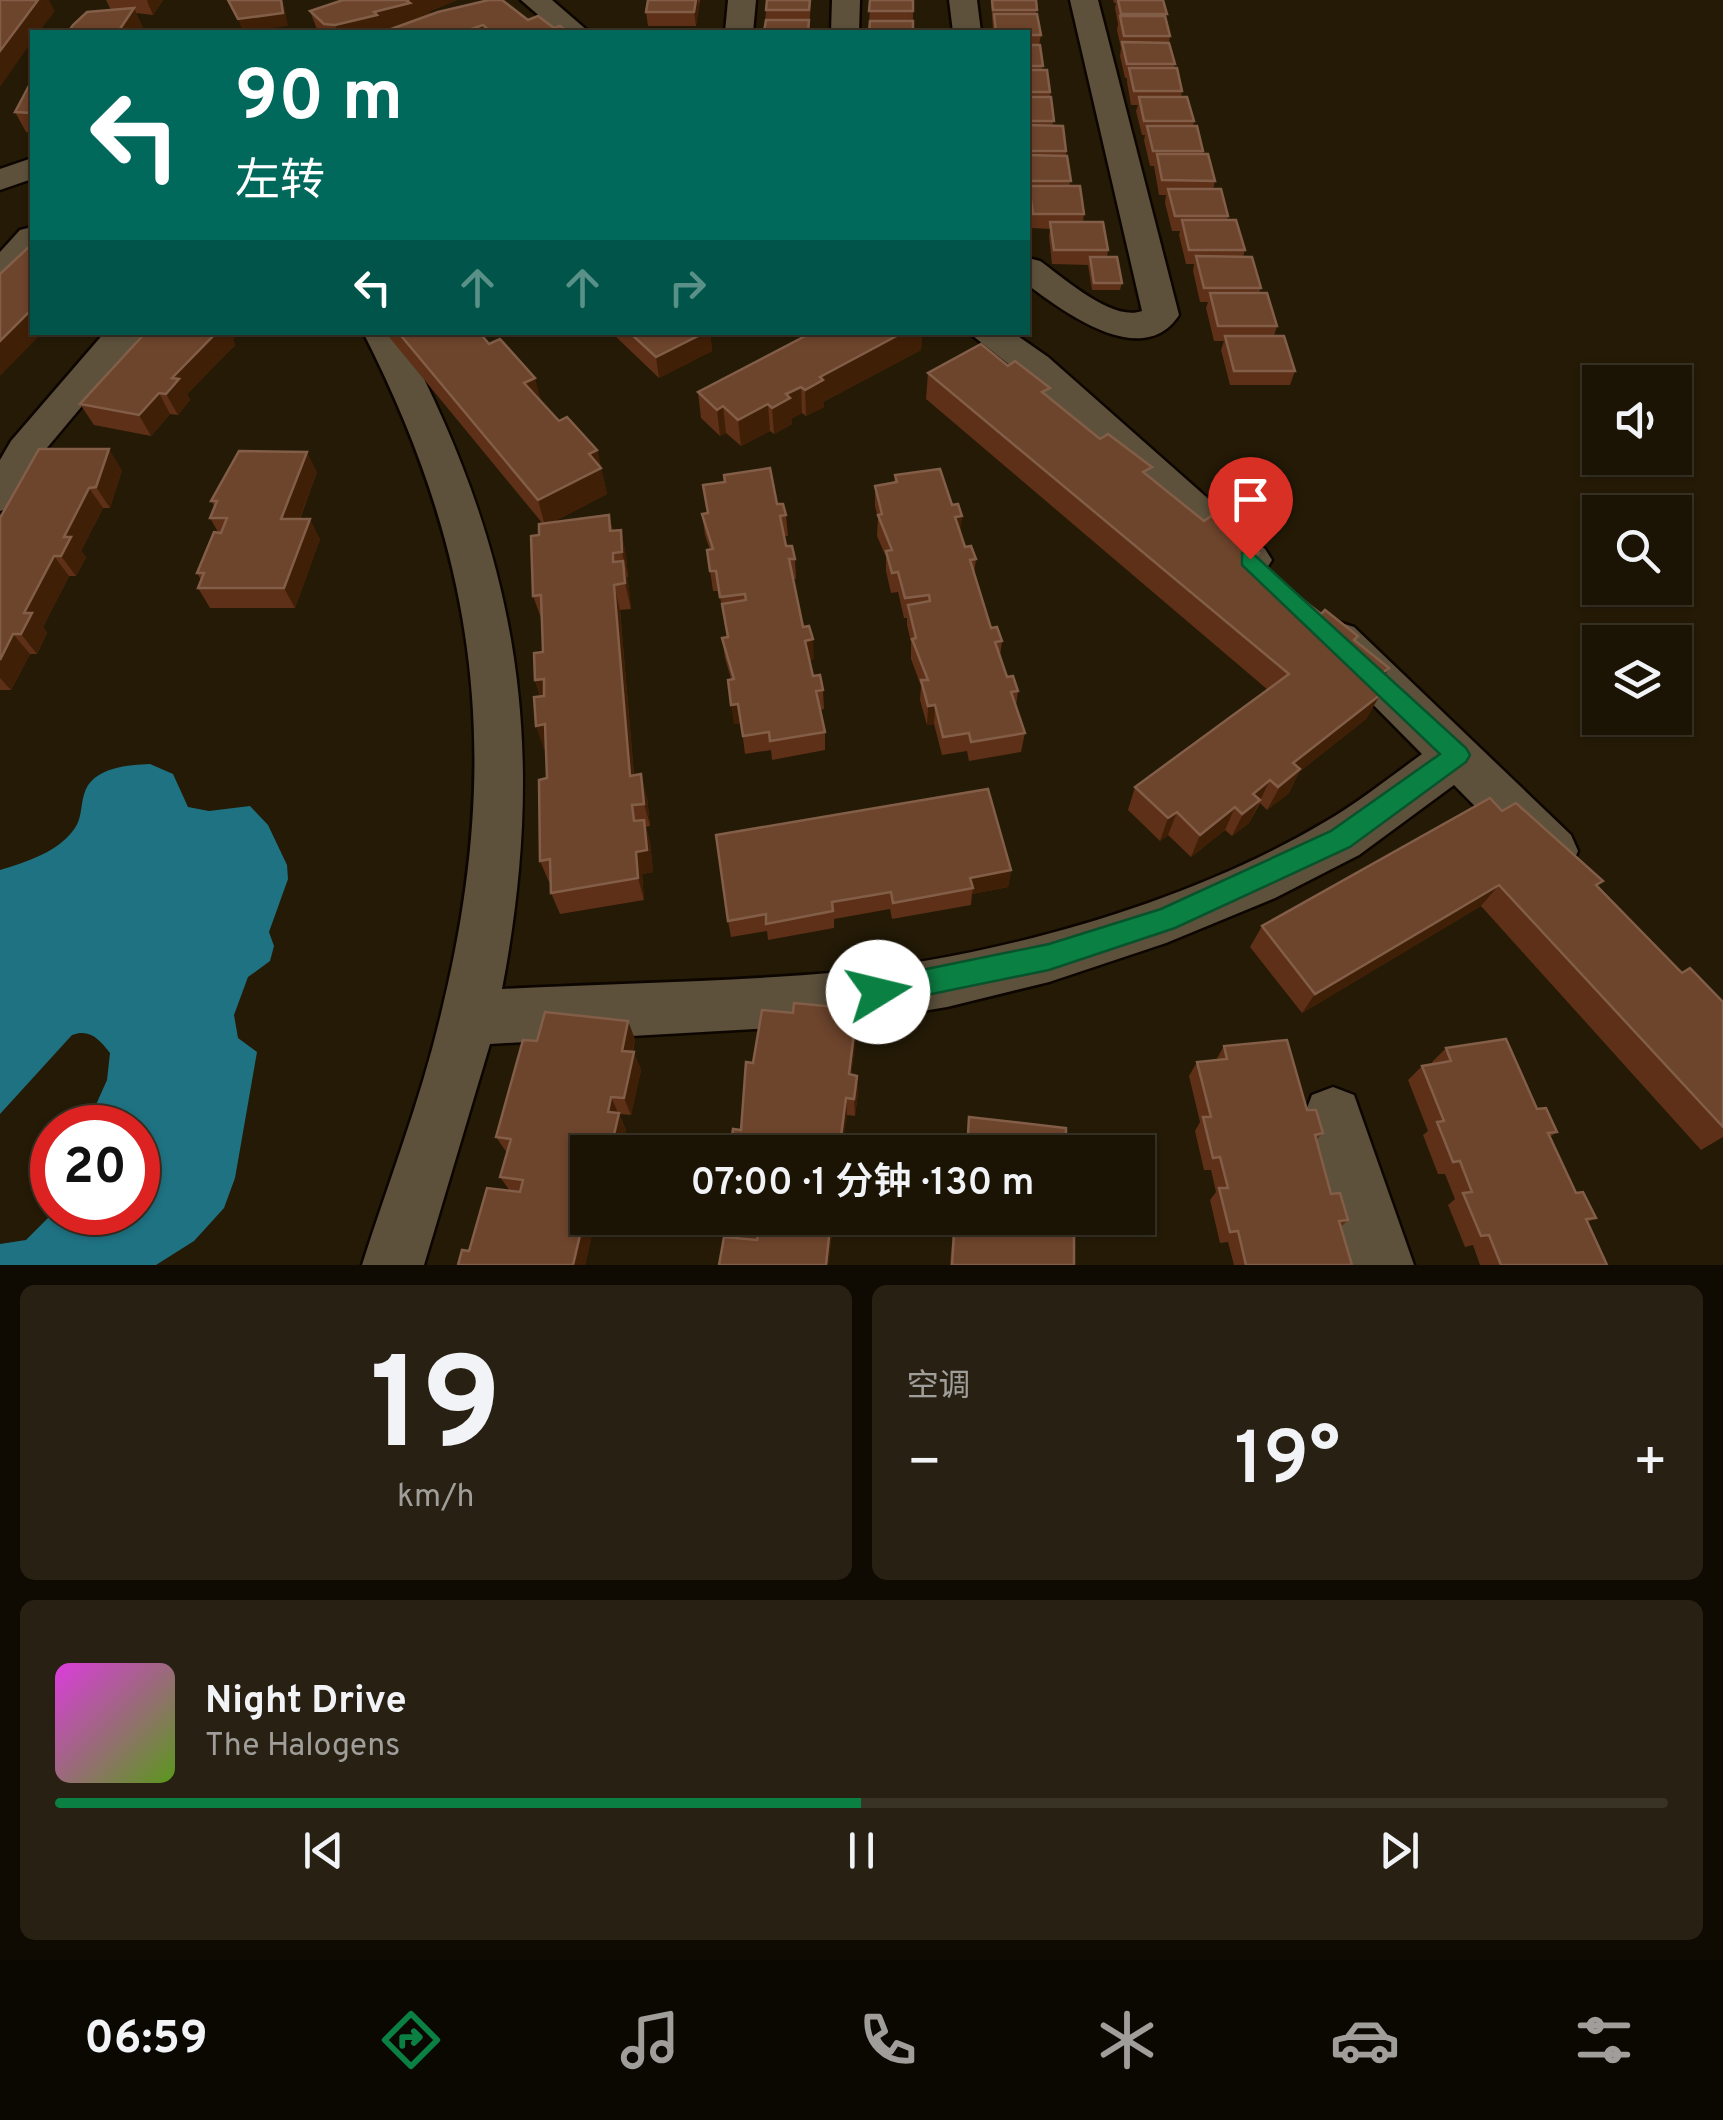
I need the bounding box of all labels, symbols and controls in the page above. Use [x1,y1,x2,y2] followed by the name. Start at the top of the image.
[235,56,403,145] text: 90 m
[70,70,200,200] icon: left
[235,155,325,212] text: 左转
[345,260,400,315] icon: left
[450,260,505,315] icon: ahead
[555,260,610,315] icon: ahead
[660,260,715,315] icon: right
[1582,365,1692,735] map controls
[1582,365,1692,475] button: sound
[1208,457,1293,560] pin
[1223,472,1278,527] icon: arrive
[1582,495,1692,605] button: search
[1582,625,1692,735] button: layers
[826,940,930,1044] position arrow
[30,1105,160,1235] speed limit sign: 20
[691,1160,1034,1209] text: 07:00 · 1 分钟 · 130 m
[370,1330,502,1495] text: 19
[907,1368,971,1408] text: 空调
[1234,1416,1340,1511] text: 19°
[907,1430,942,1500] text: −
[1633,1430,1668,1500] text: +
[397,1478,475,1518] text: km/h
[205,1678,407,1727] text: Night Drive
[205,1727,400,1767] text: The Halogens
[296,1823,351,1878] icon: previous
[834,1823,889,1878] icon: pause
[1372,1823,1427,1878] icon: next
[376,2005,446,2075] icon: directions
[615,2005,685,2075] icon: music
[853,2005,923,2075] icon: phone
[1092,2005,1162,2075] icon: climate
[1330,2005,1400,2075] icon: car
[1569,2005,1639,2075] icon: filters
[84,2012,208,2069] text: 06:59

